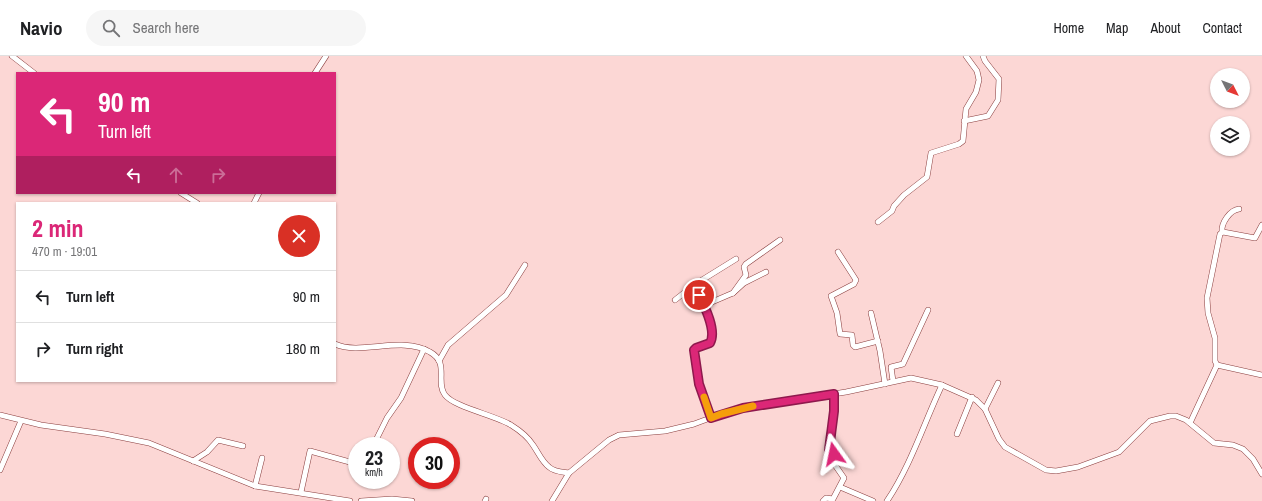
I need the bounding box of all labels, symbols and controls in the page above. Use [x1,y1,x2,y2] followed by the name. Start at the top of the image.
[86,10,366,46] search box
[20,15,62,41] text: Navio
[100,17,122,39] icon: search
[132,17,199,38] text: Search here
[1053,19,1084,37] text: Home
[1106,19,1128,37] text: Map
[1150,19,1180,37] text: About
[1202,19,1242,37] text: Contact
[1210,68,1250,108] north arrow
[1210,68,1250,156] map controls
[98,83,150,121] text: 90 m
[32,88,84,140] icon: left
[1210,116,1250,156] button: layers
[98,119,151,144] text: Turn left
[123,164,145,186] icon: left
[165,164,187,186] icon: ahead
[207,164,229,186] icon: right
[32,212,83,244] text: 2 min
[278,215,320,257] button: close
[32,243,97,260] text: 470 m · 19:01
[682,278,716,312] pin
[688,284,710,306] icon: arrive
[32,286,54,308] icon: left
[66,286,114,307] text: Turn left
[293,286,320,307] text: 90 m
[32,338,54,360] icon: right
[66,338,123,359] text: Turn right
[286,338,320,359] text: 180 m
[813,433,855,475] position arrow
[408,437,460,489] speed limit sign: 30
[365,444,383,471] text: 23
[365,466,383,479] text: km/h

